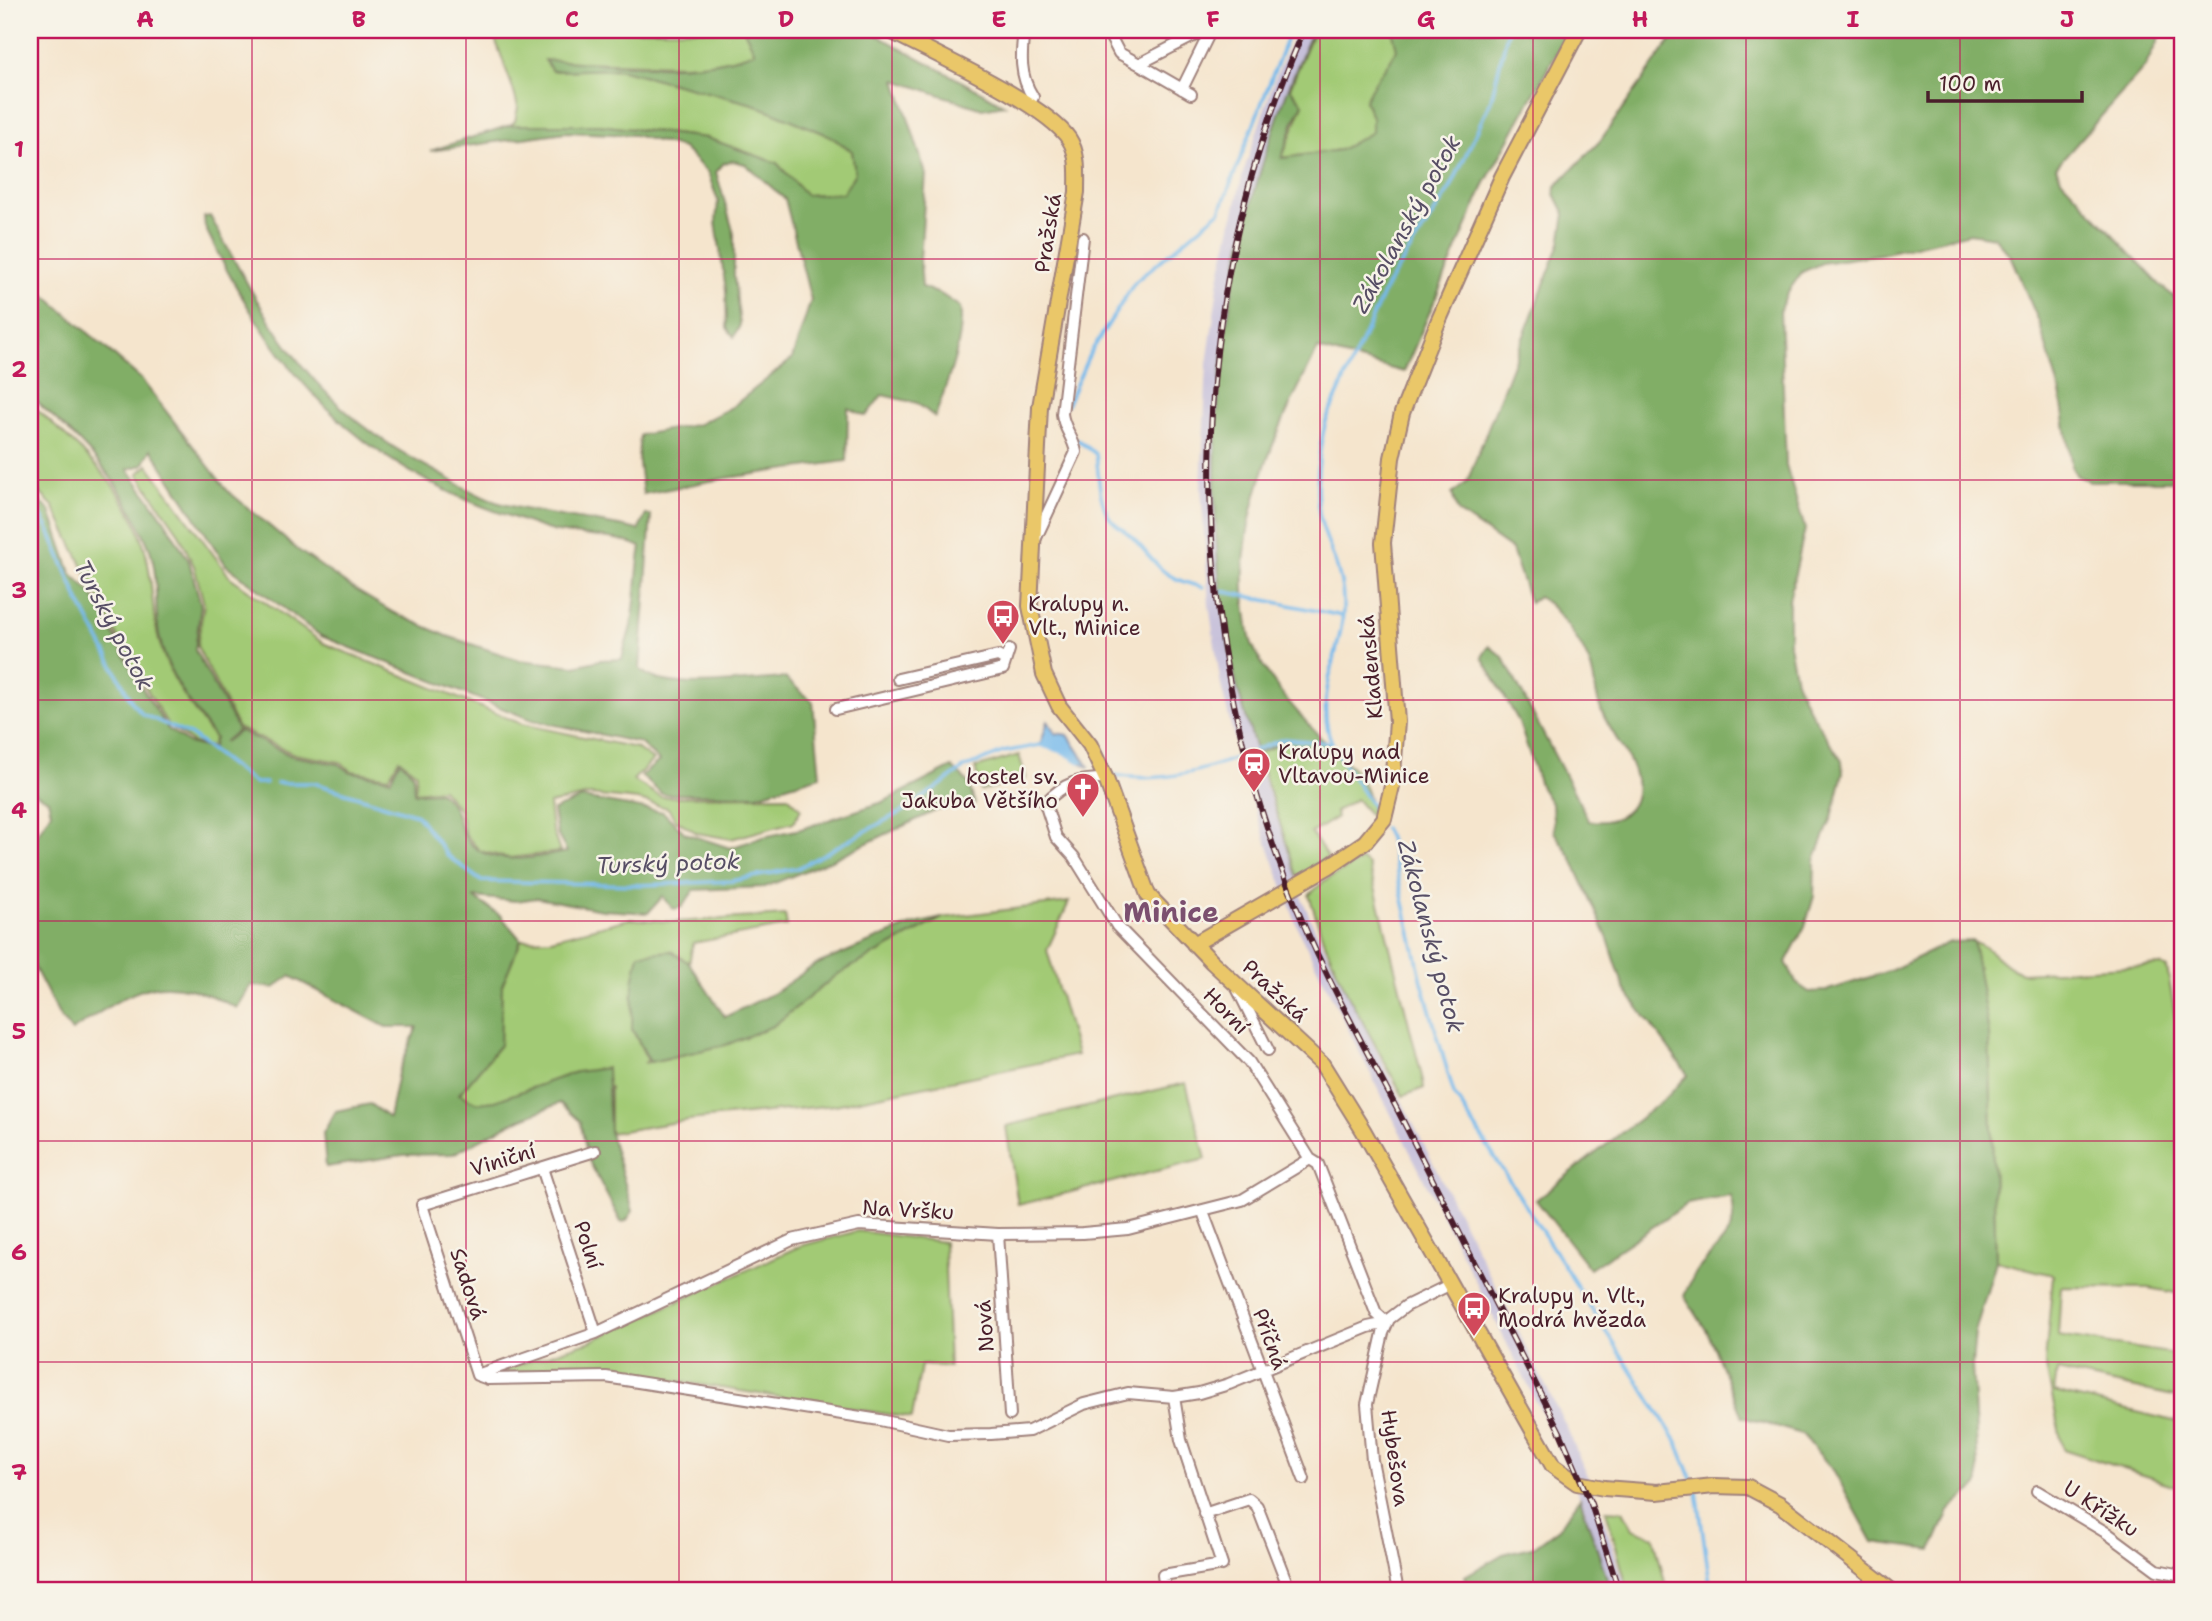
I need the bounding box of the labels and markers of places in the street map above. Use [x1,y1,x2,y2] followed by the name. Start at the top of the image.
[1028,590,1141,642] place label: Kralupy n. Vlt., Minice
[984,597,1022,646] bus stop icon: Kralupy n. Vlt., Minice
[1278,738,1430,790] place label: Kralupy nad Vltavou-Minice
[1235,745,1273,794] station icon: Kralupy nad Vltavou-Minice
[901,763,1058,815] place label: kostel sv. Jakuba Většího
[1064,770,1102,819] church icon: kostel sv. Jakuba Většího
[1498,1282,1646,1334] place label: Kralupy n. Vlt., Modrá hvězda
[1455,1289,1493,1338] bus stop icon: Kralupy n. Vlt., Modrá hvězda

